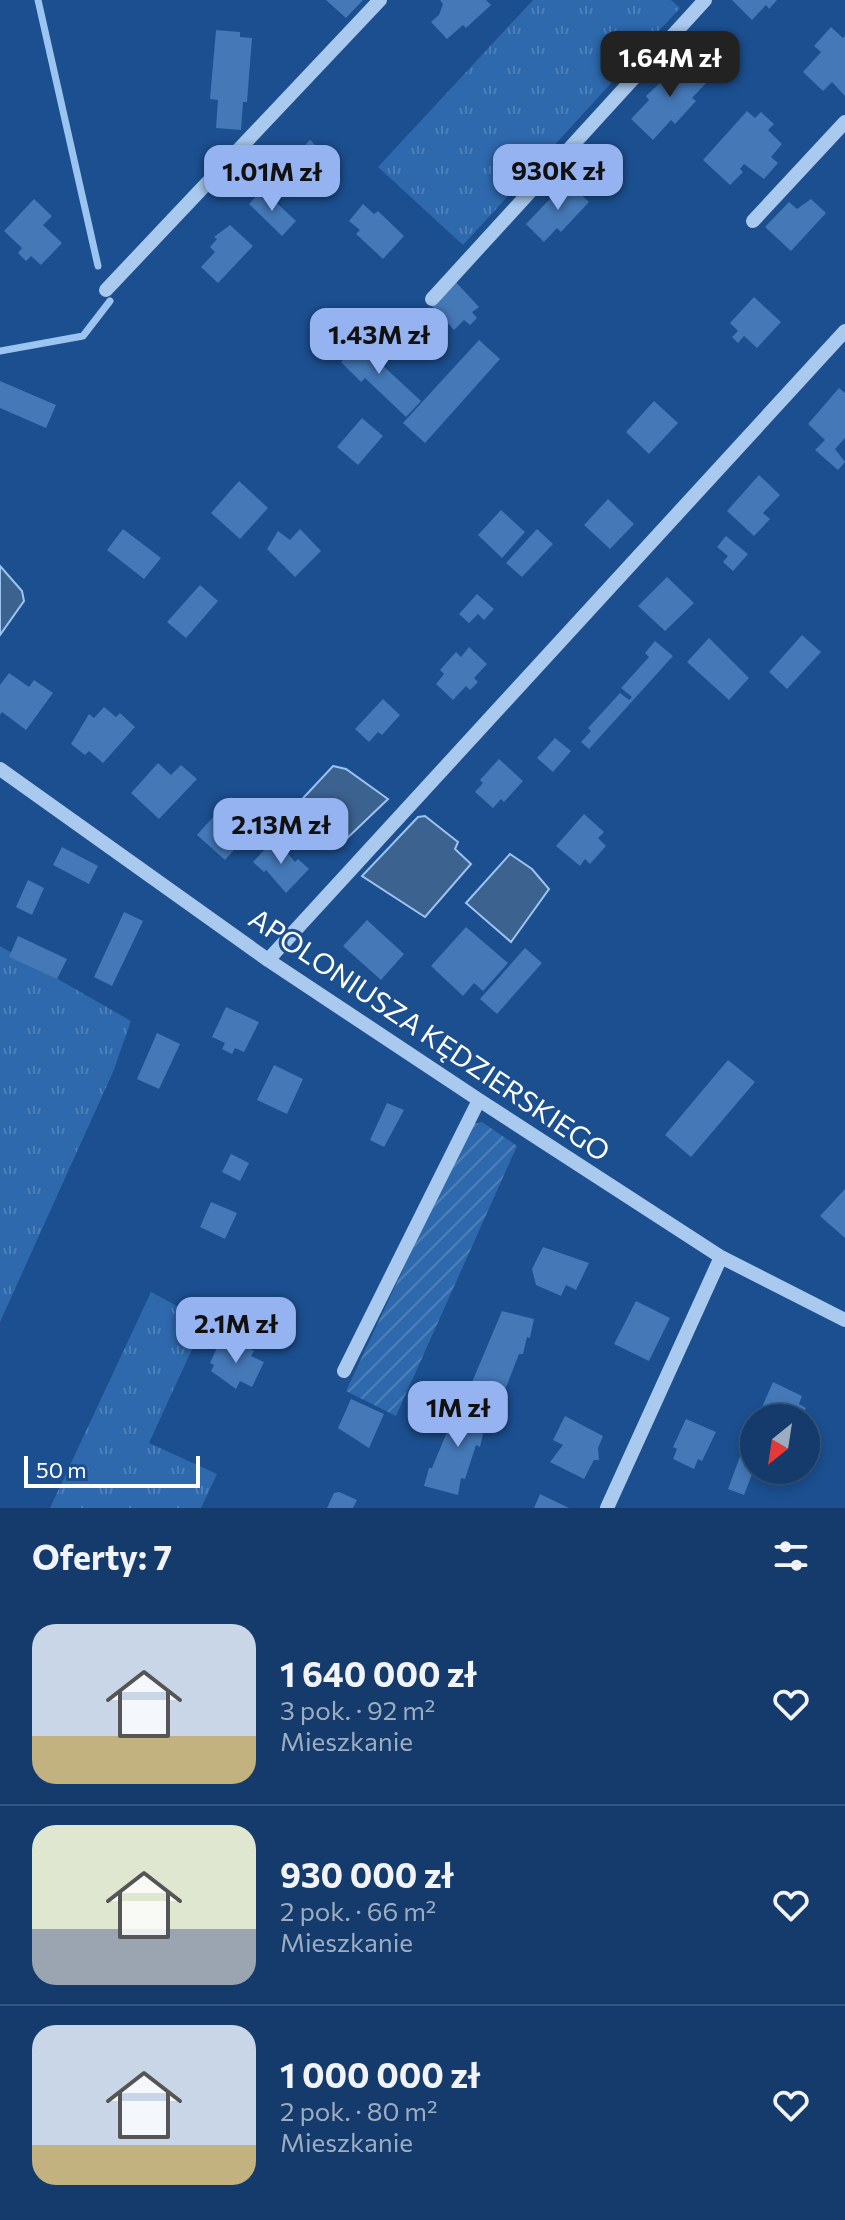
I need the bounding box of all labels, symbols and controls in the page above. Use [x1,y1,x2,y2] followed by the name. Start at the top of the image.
[587,31,753,99] pin: 1.64M zł
[619,41,721,72] text: 1.64M zł
[484,144,632,212] pin: 930K zł
[189,145,355,213] pin: 1.01M zł
[511,154,605,185] text: 930K zł
[222,155,322,186] text: 1.01M zł
[296,308,462,376] pin: 1.43M zł
[328,318,430,349] text: 1.43M zł
[198,798,364,866] pin: 2.13M zł
[231,808,331,839] text: 2.13M zł
[243,900,617,1168] street label: APOLONIUSZA KĘDZIERSKIEGO
[162,1297,310,1365] pin: 2.1M zł
[194,1307,278,1338] text: 2.1M zł
[402,1381,514,1449] pin: 1M zł
[426,1391,490,1422] text: 1M zł
[740,1404,820,1484] north arrow
[740,1404,820,1484] map controls
[24,1452,200,1488] scale bar
[36,1456,86,1483] text: 50 m
[769,1534,813,1578] icon: filters
[32,1535,172,1577] text: Oferty: 7
[280,1652,477,1694] text: 1 640 000 zł
[96,1656,192,1752] icon: home
[769,1682,813,1726] icon: heart
[280,1694,435,1725] text: 3 pok. · 92 m²
[280,1725,413,1756] text: Mieszkanie
[280,1853,454,1895] text: 930 000 zł
[96,1857,192,1953] icon: home
[769,1883,813,1927] icon: heart
[280,1895,436,1926] text: 2 pok. · 66 m²
[280,1926,413,1957] text: Mieszkanie
[280,2053,480,2095] text: 1 000 000 zł
[96,2057,192,2153] icon: home
[769,2083,813,2127] icon: heart
[280,2095,438,2126] text: 2 pok. · 80 m²
[280,2126,413,2157] text: Mieszkanie

